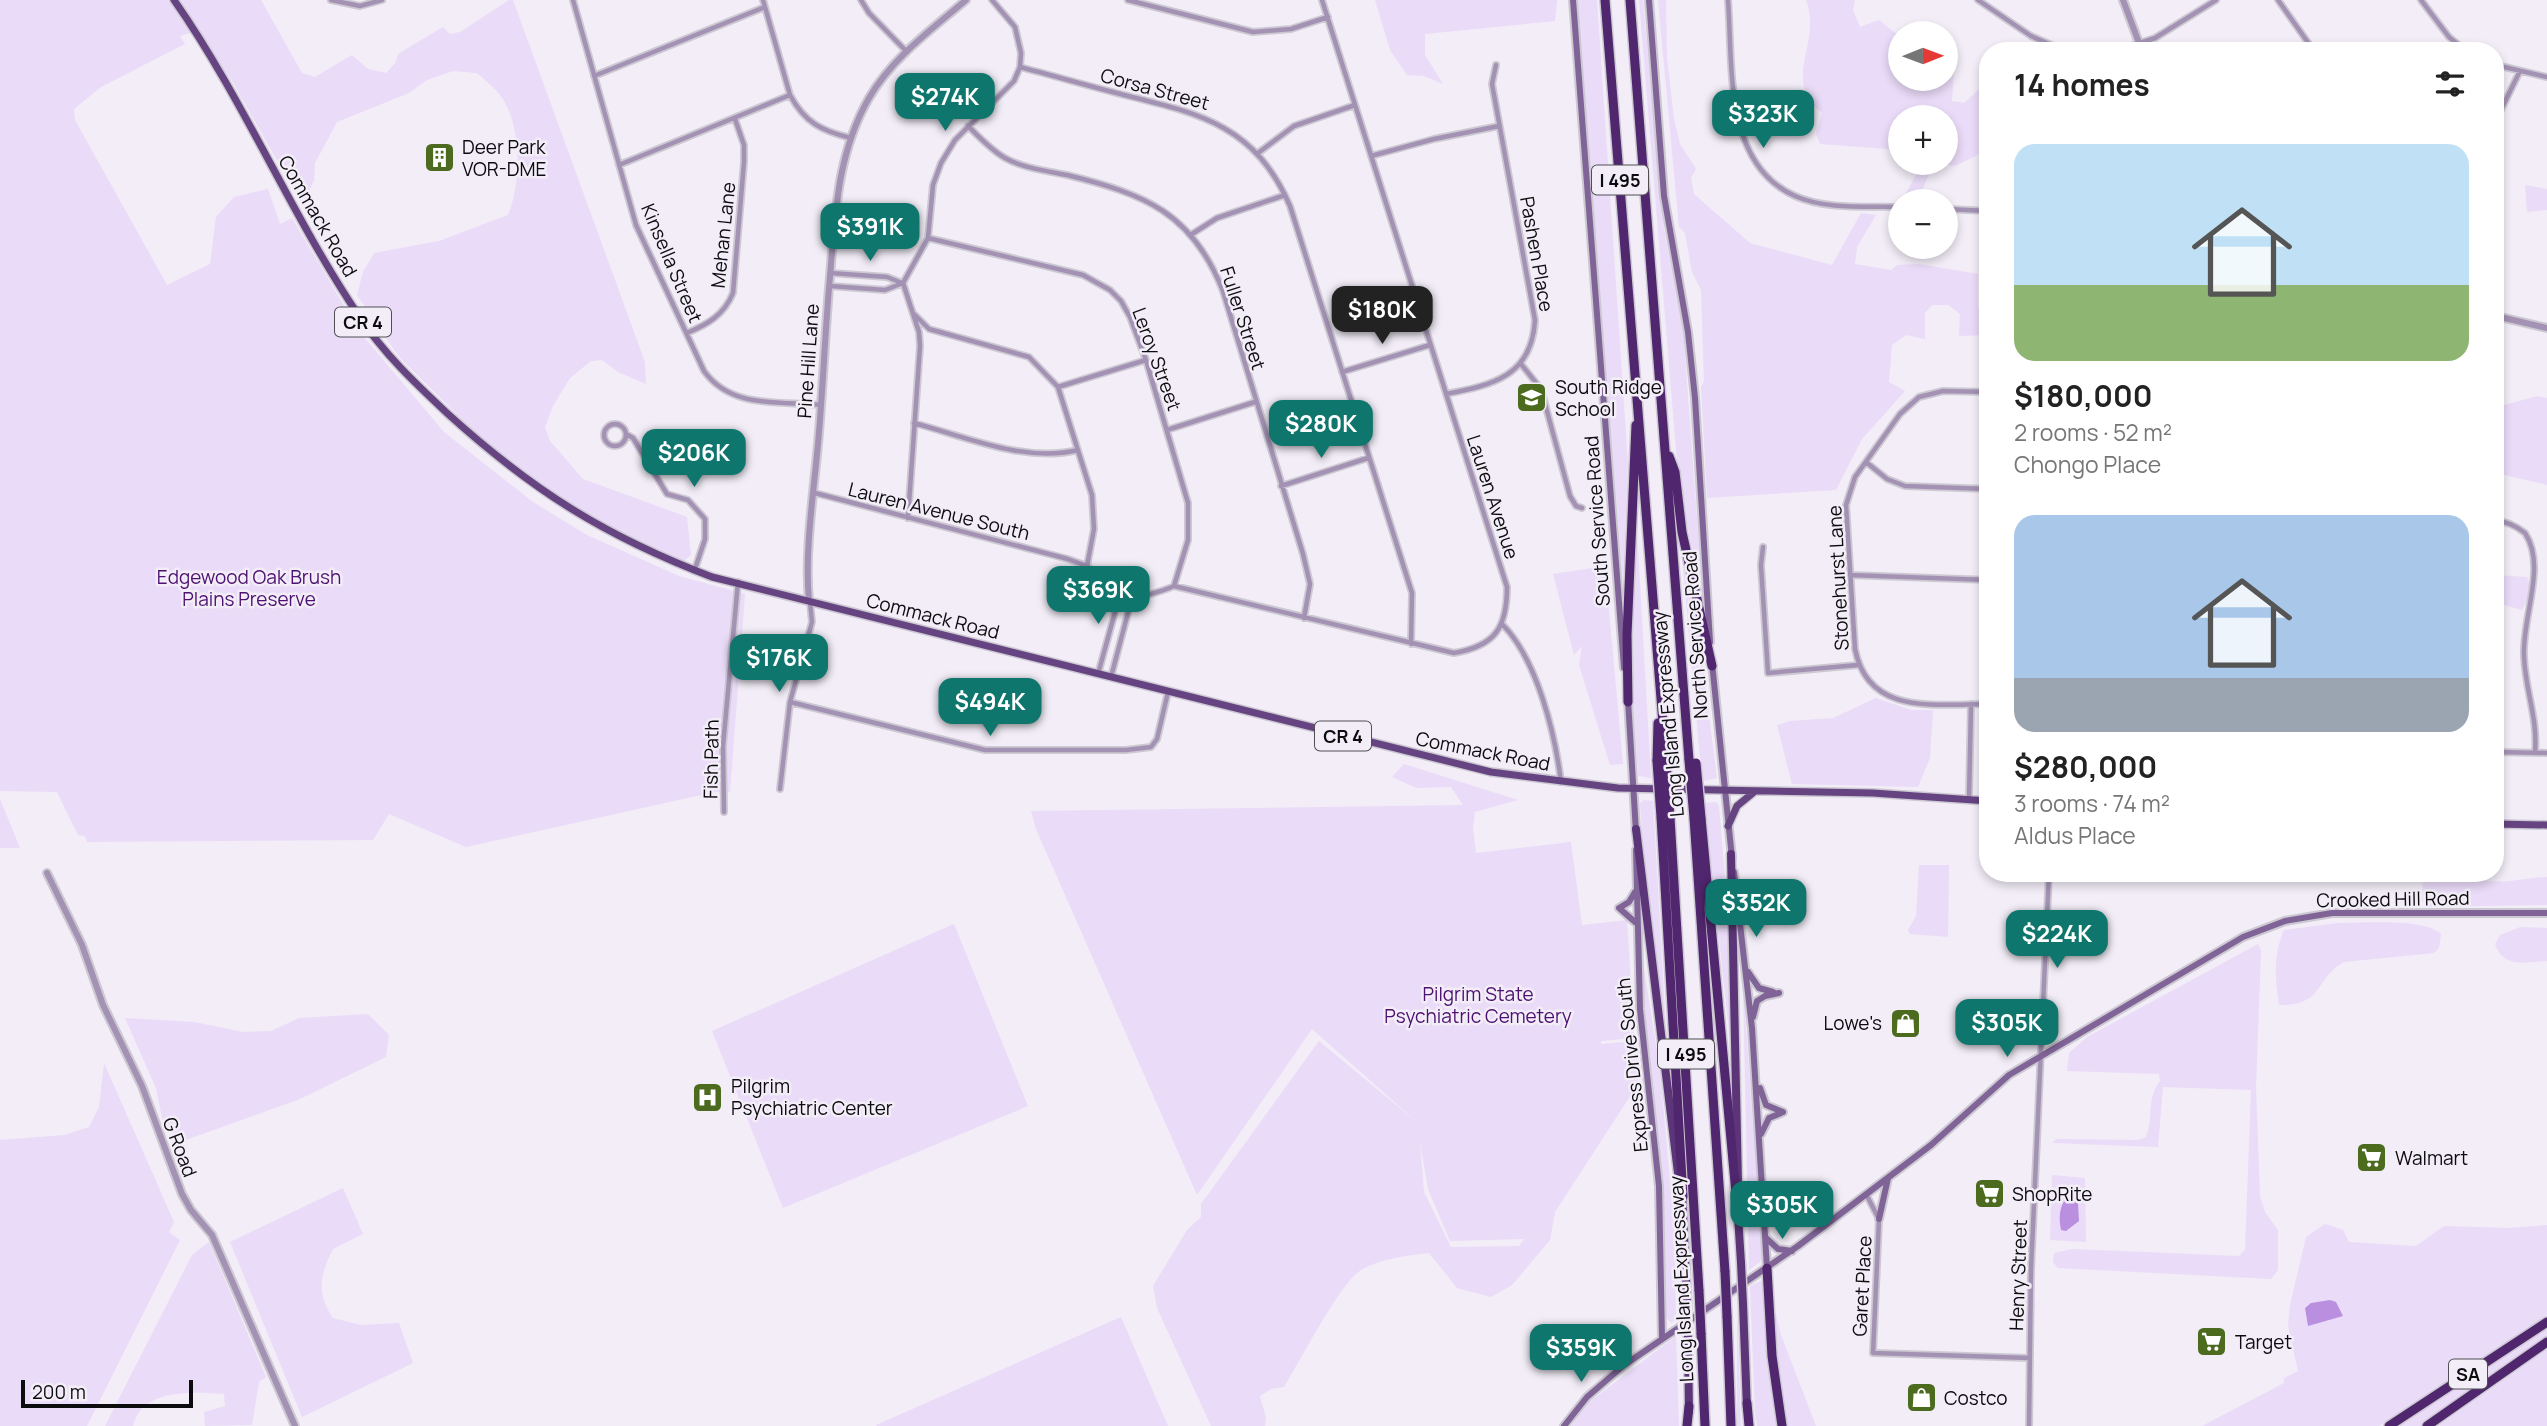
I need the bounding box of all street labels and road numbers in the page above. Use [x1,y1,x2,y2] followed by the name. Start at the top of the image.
[1098,62,1212,116] street label: Corsa Street
[273,150,363,282] street label: Commack Road
[1592,166,1648,195] road number: I 495
[705,181,741,289] street label: Mehan Lane
[1514,194,1560,314] street label: Pashen Place
[635,199,709,327] street label: Kinsella Street
[1214,263,1272,373] street label: Fuller Street
[791,303,825,419] street label: Pine Hill Lane
[1126,304,1188,414] street label: Leroy Street
[335,308,391,336] road number: CR 4
[1461,432,1525,562] street label: Lauren Avenue
[1578,435,1616,607] street label: South Service Road
[846,476,1032,546] street label: Lauren Avenue South
[1821,505,1855,651] street label: Stonehurst Lane
[1676,550,1714,720] street label: North Service Road
[864,587,1002,645] street label: Commack Road
[1646,610,1690,818] street label: Long Island Expressway
[697,719,725,799] street label: Fish Path
[1315,722,1371,750] road number: CR 4
[1414,725,1552,777] street label: Commack Road
[2316,885,2470,913] street label: Crooked Hill Road
[1610,977,1654,1153] street label: Express Drive South
[1658,1040,1714,1069] road number: I 495
[157,1113,203,1181] street label: G Road
[1663,1175,1699,1383] street label: Long Island Expressway
[2003,1219,2033,1331] street label: Henry Street
[1846,1235,1878,1337] street label: Garet Place
[2449,1359,2487,1388] road number: SA

